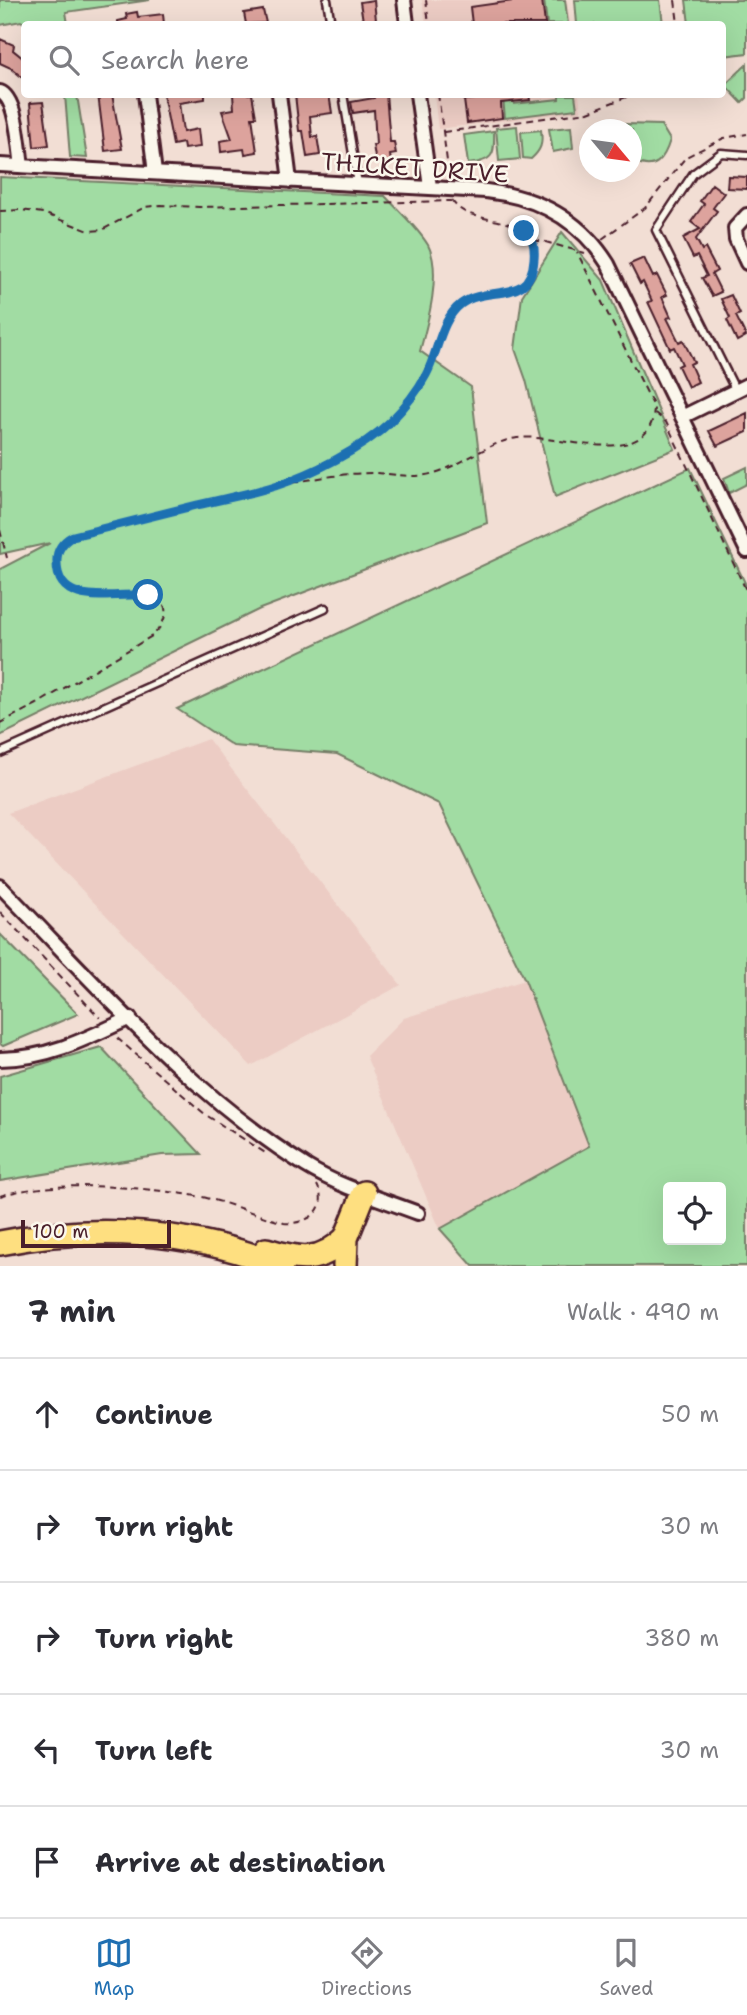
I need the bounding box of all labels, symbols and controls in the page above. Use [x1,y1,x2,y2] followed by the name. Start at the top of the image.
[21,21,726,98] search box
[45,41,83,79] icon: search
[101,42,250,77] text: Search here
[579,119,642,182] north arrow
[320,145,510,191] street label: THICKET DRIVE
[508,215,539,246] route end
[132,579,163,610] route start
[663,1182,726,1245] map controls
[663,1182,726,1245] button: locate
[21,1217,172,1249] scale bar
[32,1219,89,1244] text: 100 m
[28,1291,115,1332] text: 7 min
[567,1297,719,1327] text: Walk · 490 m
[28,1395,66,1433] icon: ahead
[95,1397,213,1432] text: Continue
[661,1399,719,1429] text: 50 m
[28,1507,66,1545] icon: right
[95,1509,233,1544] text: Turn right
[660,1511,719,1541] text: 30 m
[28,1619,66,1657] icon: right
[95,1621,233,1656] text: Turn right
[644,1623,719,1653] text: 380 m
[28,1731,66,1769] icon: left
[95,1733,212,1768] text: Turn left
[660,1735,719,1765] text: 30 m
[28,1843,66,1881] icon: arrive
[95,1845,385,1880] text: Arrive at destination
[94,1934,134,2001] tab: Map
[322,1934,412,2001] tab: Directions
[599,1934,653,2001] tab: Saved

